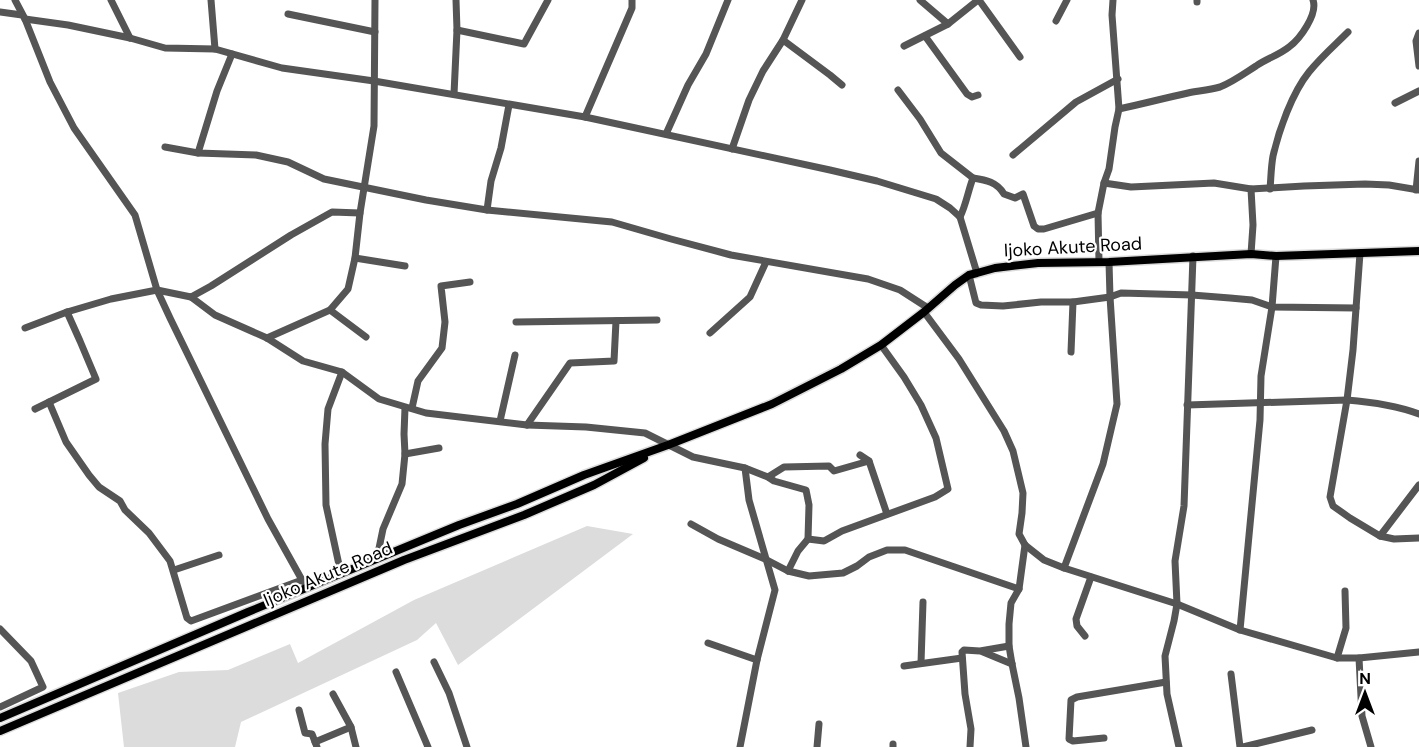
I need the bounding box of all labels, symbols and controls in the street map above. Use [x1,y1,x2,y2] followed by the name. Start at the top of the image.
[1003,231,1143,263] street label: Ijoko Akute Road
[260,536,396,612] street label: Ijoko Akute Road
[1335,663,1395,723] north arrow
[1359,668,1371,689] text: N

